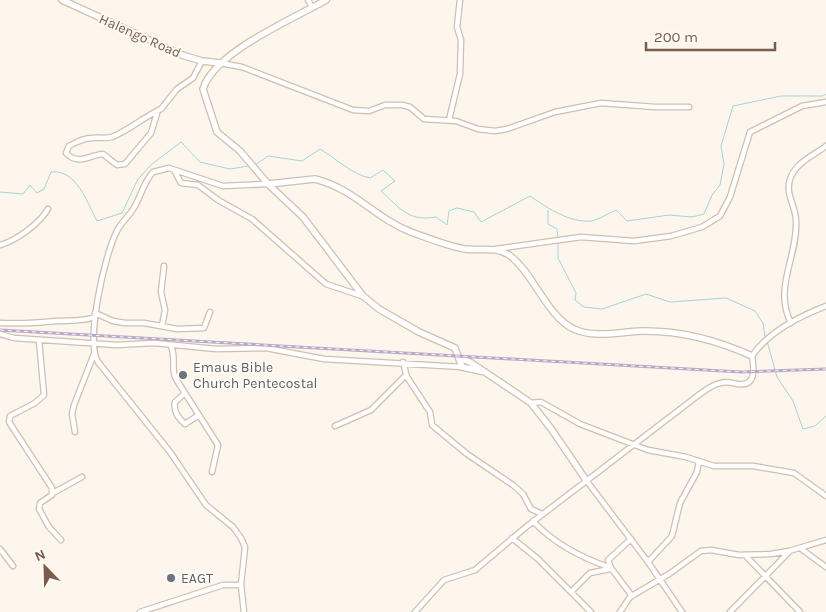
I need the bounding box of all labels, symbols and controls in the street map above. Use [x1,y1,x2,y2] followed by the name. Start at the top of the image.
[96,10,184,62] street label: Halengo Road
[646,20,775,52] scale bar
[654,28,698,46] text: 200 m
[193,359,318,392] place label: Emaus Bible Church Pentecostal
[177,369,189,381] marker: Emaus Bible Church Pentecostal
[20,542,70,592] north arrow
[32,546,48,565] text: N
[181,570,213,587] place label: EAGT
[165,572,177,584] marker: EAGT

